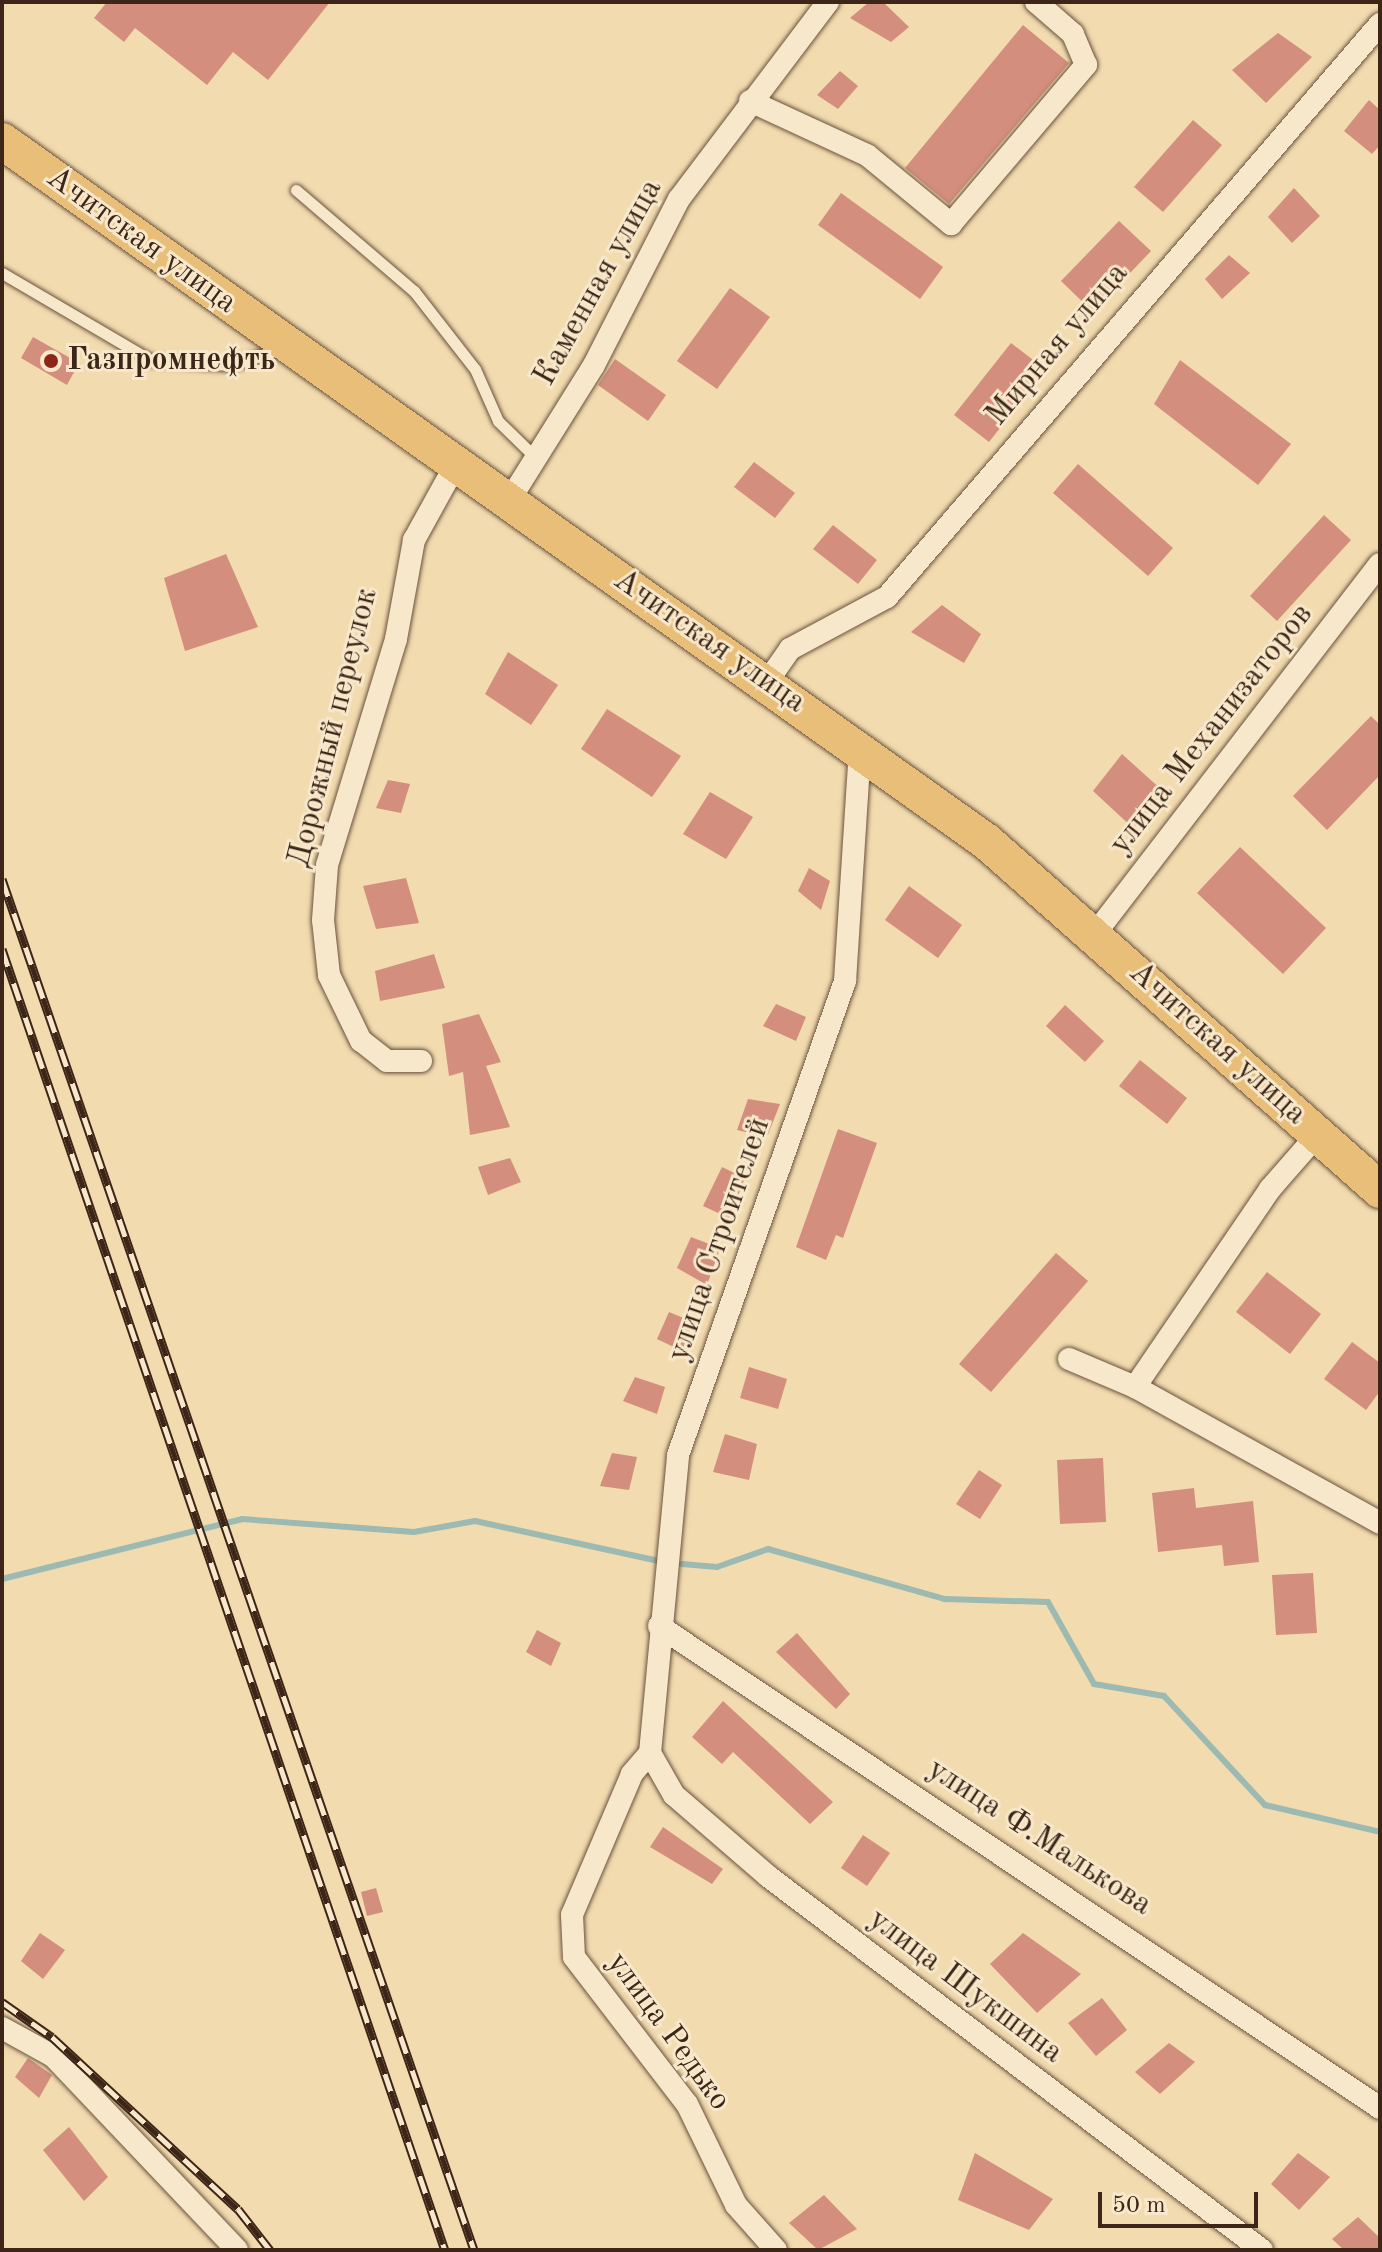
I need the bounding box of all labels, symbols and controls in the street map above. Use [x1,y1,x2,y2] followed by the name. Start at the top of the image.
[38,159,244,323] street label: Ачитская улица
[526,173,672,393] street label: Каменная улица
[979,256,1137,434] street label: Мирная улица
[67,342,275,380] place label: Газпромнефть
[42,352,60,370] marker: Газпромнефть
[605,561,813,723] street label: Ачитская улица
[281,584,387,872] street label: Дорожный переулок
[1102,597,1322,863] street label: улица Механизаторов
[1120,954,1314,1134] street label: Ачитская улица
[660,1113,780,1367] street label: улица Строителей
[919,1751,1159,1925] street label: улица Ф.Малькова
[860,1901,1070,2073] street label: улица Шукшина
[598,1945,738,2119] street label: улица Редько
[1102,2176,1262,2226] scale bar
[1112,2194,1166,2218] text: 50 m

